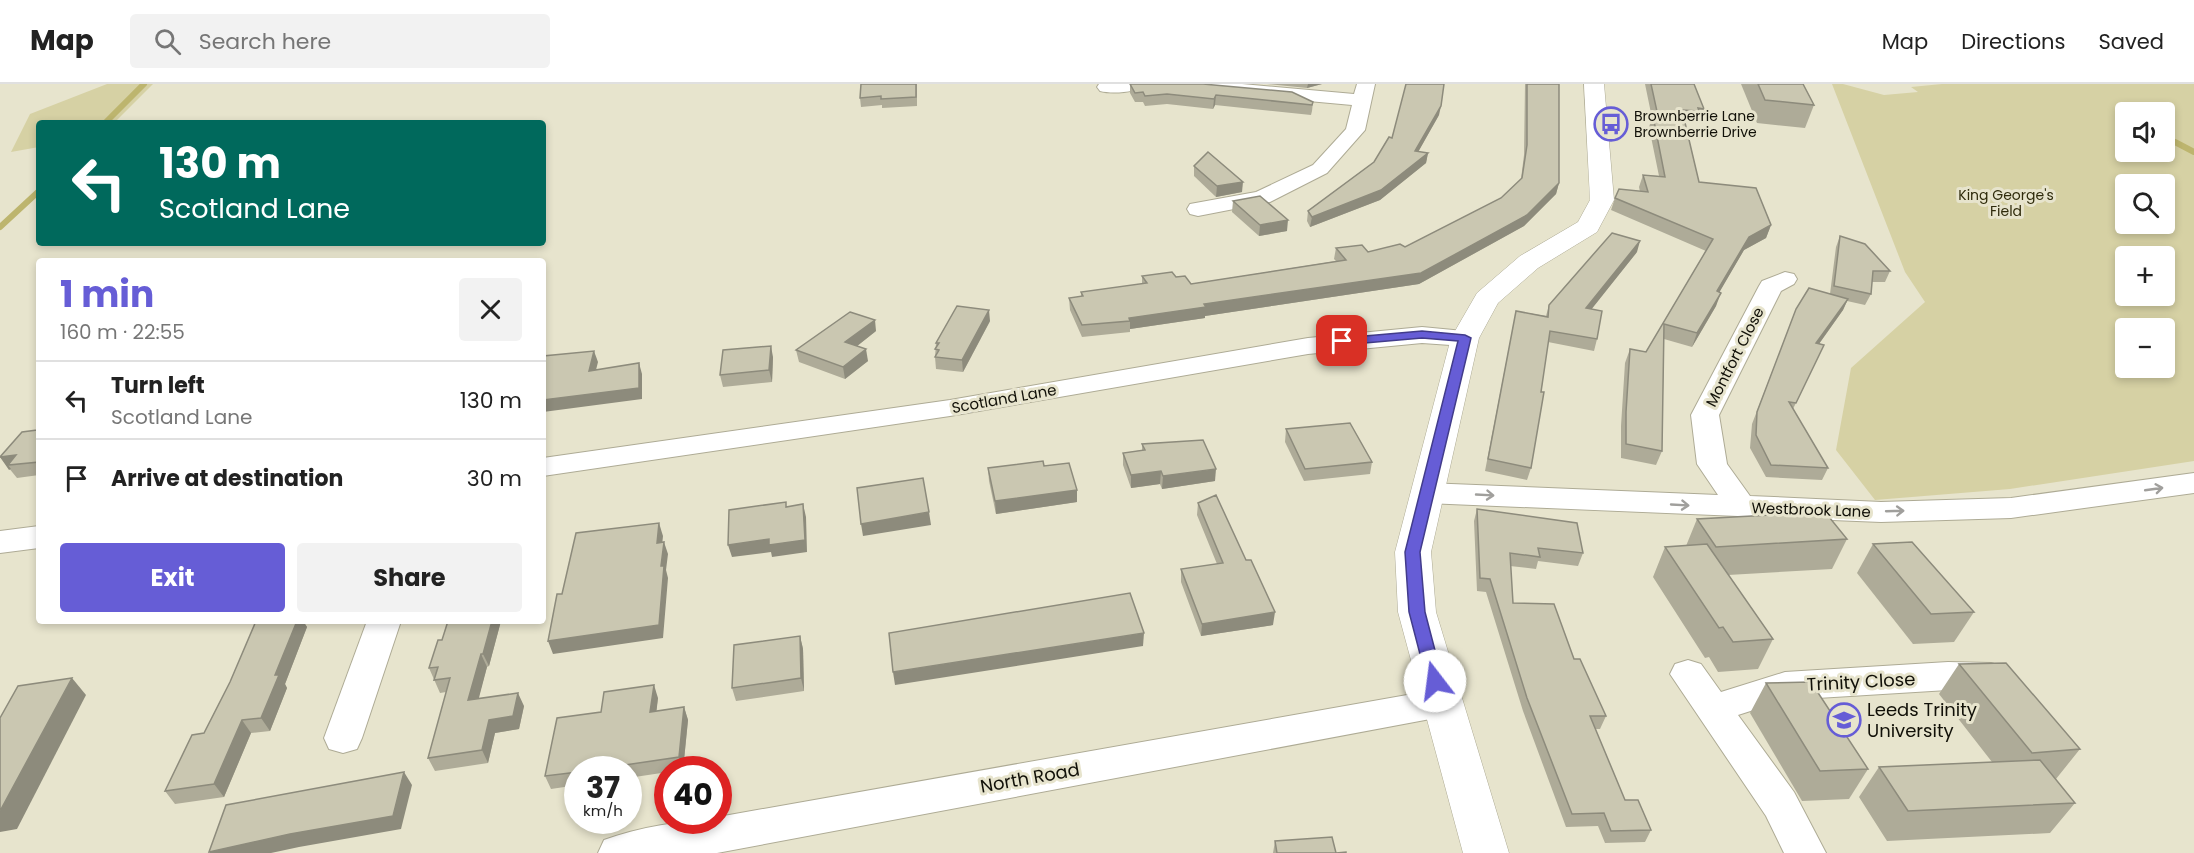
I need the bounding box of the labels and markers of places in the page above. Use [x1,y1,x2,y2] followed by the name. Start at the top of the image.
[1593,106,1629,142] bus stop icon: Brownberrie Lane Brownberrie Drive
[1634,106,1757,142] place label: Brownberrie Lane Brownberrie Drive
[1316,315,1367,366] pin
[1867,697,1977,743] place label: Leeds Trinity University
[1826,702,1862,738] school or university icon: Leeds Trinity University

